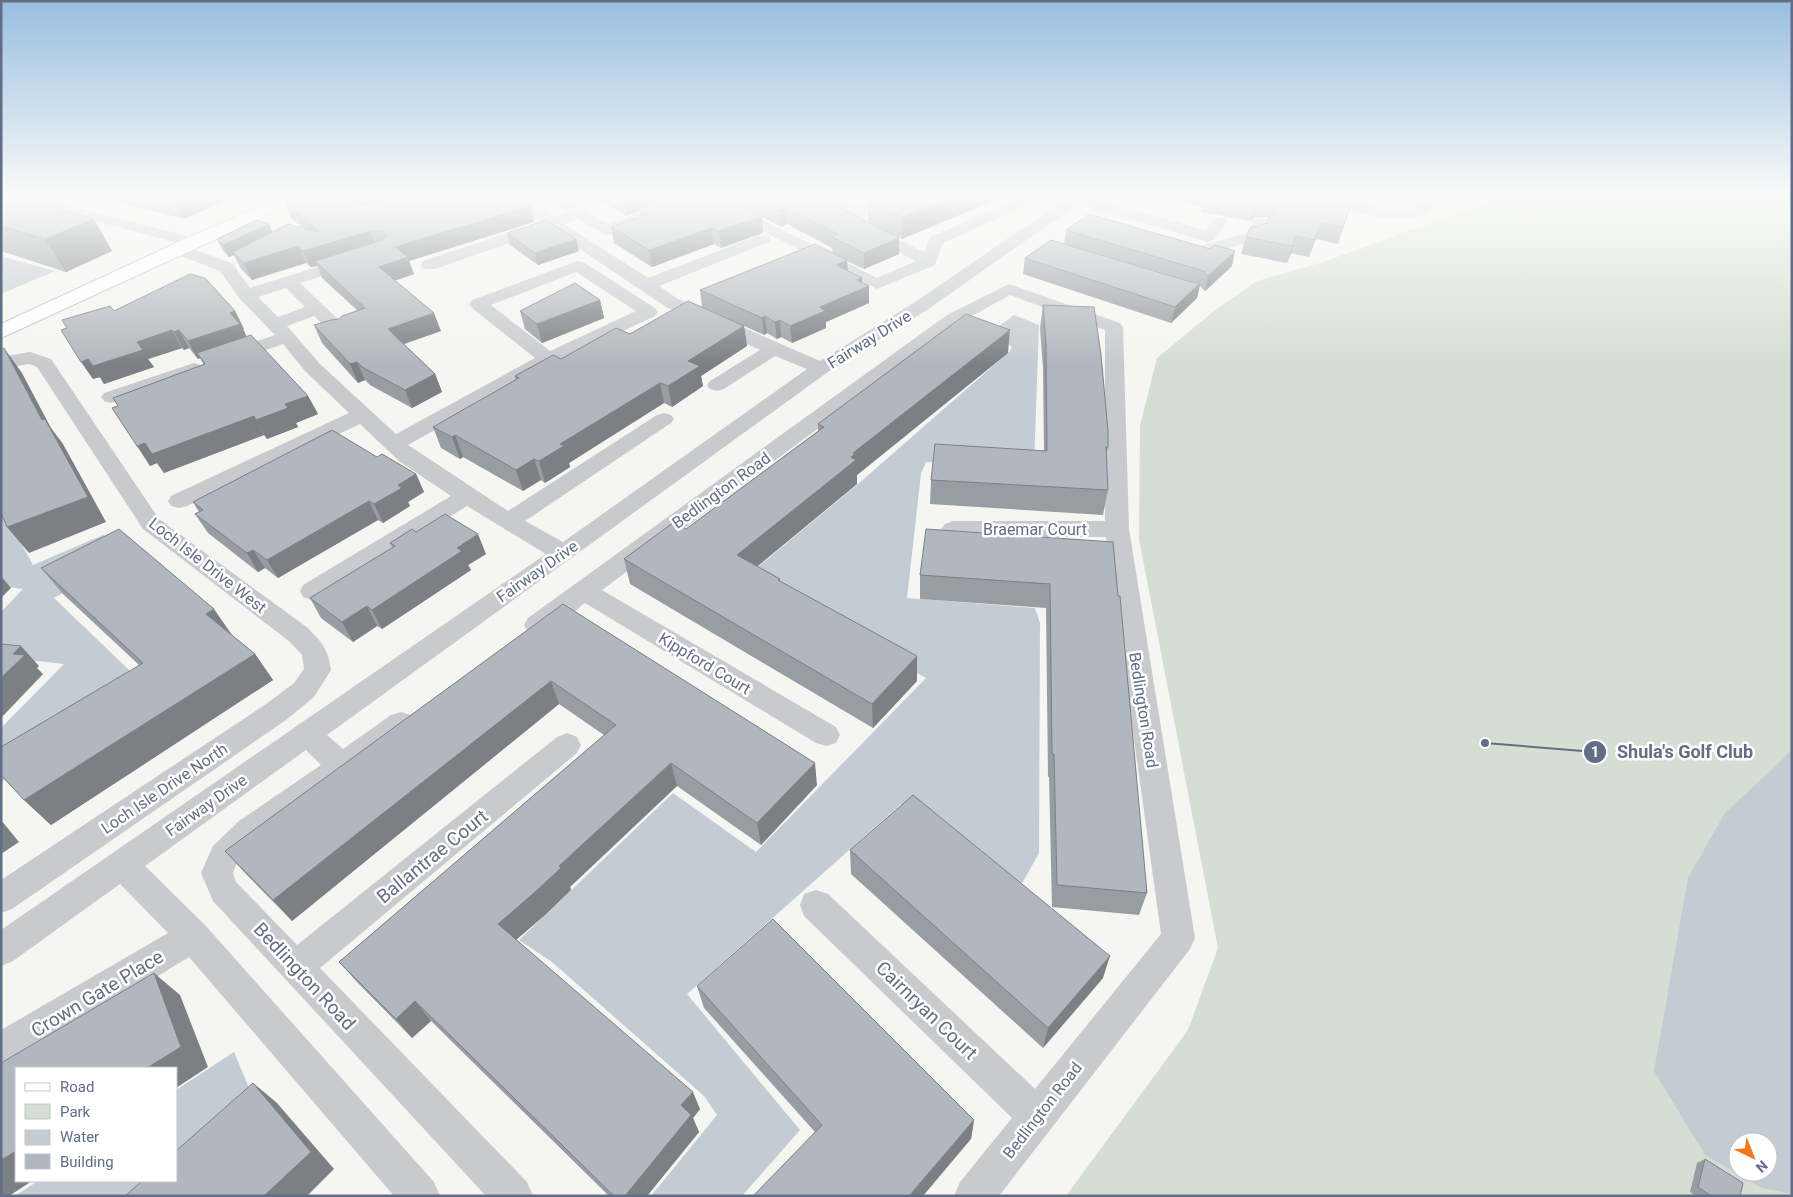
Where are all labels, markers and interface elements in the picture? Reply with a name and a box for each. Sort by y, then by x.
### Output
street label: Fairway Drive [824,306,915,373]
street label: Bedlington Road [668,448,774,532]
street label: Loch Isle Drive West [145,514,270,617]
street label: Braemar Court [983,520,1087,539]
street label: Fairway Drive [493,536,582,606]
street label: Kippford Court [655,628,754,698]
street label: Bedlington Road [1125,651,1162,769]
callout: Shula's Golf Club [1582,735,1763,768]
street label: Loch Isle Drive North [98,739,231,838]
text: Shula's Golf Club [1617,741,1753,762]
text: 1 [1591,743,1599,761]
street label: Fairway Drive [162,770,251,840]
street label: Ballantrae Court [372,805,493,908]
street label: Bedlington Road [249,918,360,1035]
street label: Crown Gate Place [27,945,168,1042]
street label: Cairnryan Court [871,956,982,1064]
street label: Bedlington Road [999,1058,1086,1162]
legend [15,1067,178,1182]
text: Road [60,1078,94,1096]
text: Park [60,1103,91,1121]
text: Water [60,1128,99,1146]
north arrow [1728,1132,1778,1182]
text: Building [60,1153,114,1171]
text: N [1753,1157,1771,1176]

